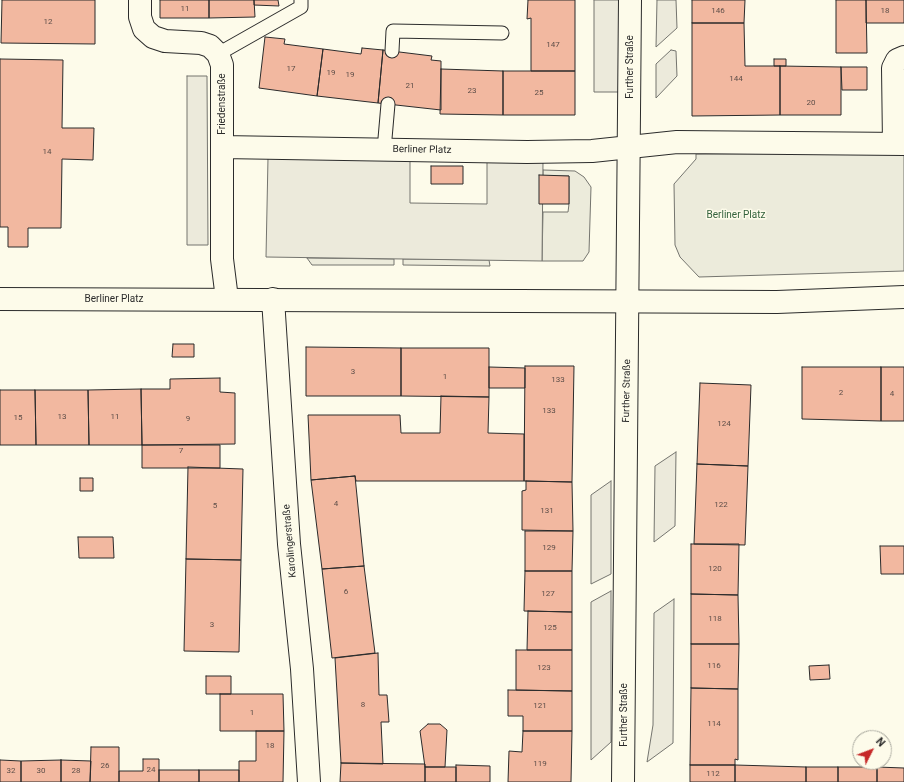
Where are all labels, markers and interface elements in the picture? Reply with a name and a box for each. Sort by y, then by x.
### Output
house number: 11 [181,4,189,14]
house number: 146 [711,6,725,16]
house number: 18 [881,6,889,16]
house number: 12 [44,17,52,27]
street label: Further Straße [624,35,636,99]
house number: 147 [546,40,560,50]
house number: 17 [287,64,295,74]
house number: 19 [327,68,335,78]
house number: 19 [346,70,354,80]
street label: Friedenstraße [216,73,228,135]
house number: 144 [729,74,743,84]
house number: 21 [406,81,414,91]
house number: 23 [468,86,476,96]
house number: 25 [535,88,543,98]
house number: 20 [807,98,815,108]
street label: Berliner Platz [392,143,452,157]
house number: 14 [43,147,51,157]
park label: Berliner Platz [707,209,765,221]
street label: Berliner Platz [85,293,143,305]
street label: Further Straße [620,359,634,423]
house number: 3 [351,367,355,377]
house number: 1 [443,372,447,382]
house number: 133 [551,375,565,385]
house number: 2 [839,388,843,398]
house number: 4 [890,389,894,399]
house number: 133 [542,406,556,416]
house number: 13 [58,412,66,422]
house number: 11 [111,412,119,422]
house number: 15 [14,413,22,423]
house number: 9 [186,414,190,424]
house number: 124 [717,419,731,429]
house number: 7 [179,446,183,456]
house number: 4 [334,499,338,509]
house number: 122 [714,500,728,510]
house number: 5 [213,501,217,511]
street label: Karolingerstraße [281,504,299,578]
house number: 131 [540,506,554,516]
house number: 129 [542,543,556,553]
house number: 120 [708,564,722,574]
house number: 6 [344,587,348,597]
house number: 127 [541,589,555,599]
house number: 118 [708,614,722,624]
house number: 3 [210,620,214,630]
house number: 125 [543,623,557,633]
house number: 116 [707,661,721,671]
house number: 123 [537,663,551,673]
street label: Further Straße [618,683,630,747]
house number: 8 [361,700,365,710]
house number: 121 [533,701,547,711]
house number: 1 [250,708,254,718]
house number: 114 [707,719,721,729]
north arrow [852,730,892,770]
text: N [873,735,888,750]
house number: 18 [266,741,274,751]
house number: 119 [533,759,547,769]
house number: 26 [101,761,109,771]
house number: 24 [147,765,155,775]
house number: 32 [7,766,15,776]
house number: 30 [37,766,45,776]
house number: 28 [72,766,80,776]
house number: 112 [706,769,720,779]

